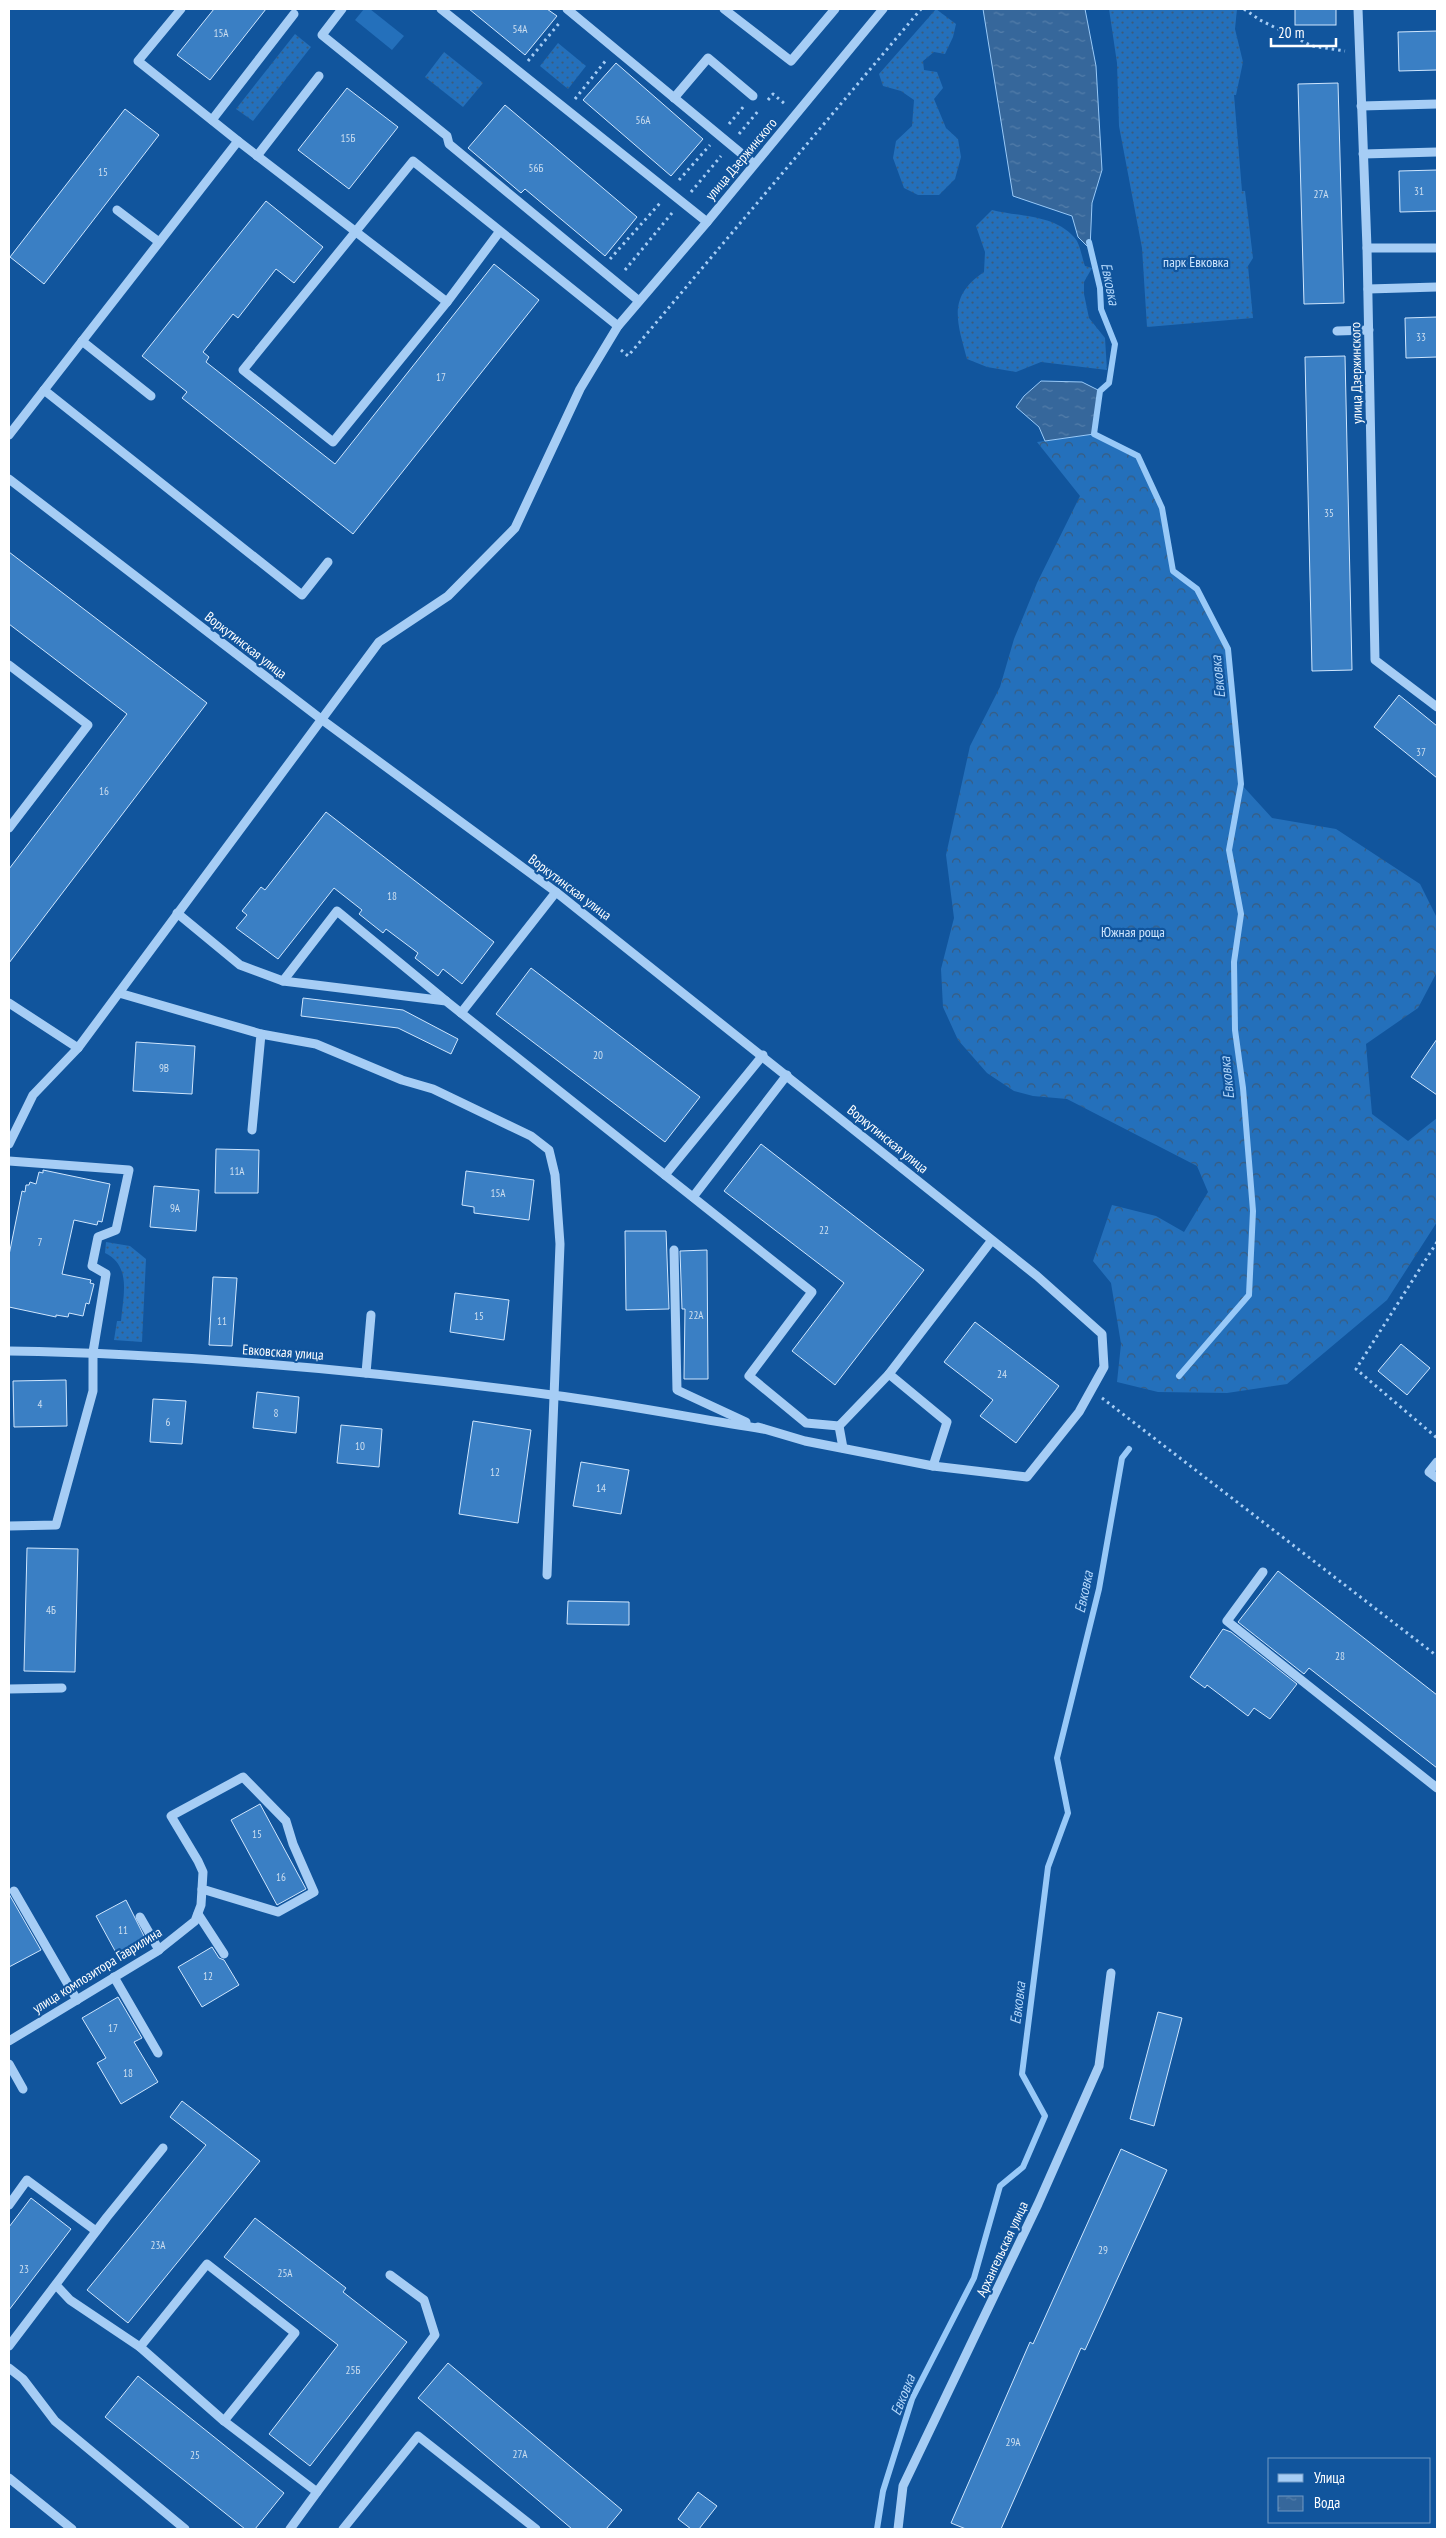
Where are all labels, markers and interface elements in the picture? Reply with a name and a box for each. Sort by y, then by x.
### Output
scale bar [1271,15,1336,47]
house number: 54А [512,22,528,36]
text: 20 m [1278,23,1304,42]
house number: 15А [213,26,229,40]
house number: 56А [635,113,651,127]
street label: улица Дзержинского [701,114,781,204]
house number: 15Б [341,131,356,145]
house number: 56Б [529,161,544,175]
house number: 15 [98,165,108,179]
house number: 31 [1414,184,1424,198]
house number: 27А [1313,187,1329,201]
park label: парк Евковка [1163,253,1229,271]
water label: Евковка [1097,261,1124,308]
street label: улица Дзержинского [1346,322,1366,424]
house number: 33 [1416,330,1426,344]
house number: 17 [436,370,446,384]
house number: 35 [1324,506,1334,520]
street label: Воркутинская улица [201,607,291,683]
water label: Евковка [1206,654,1229,699]
house number: 37 [1416,745,1426,759]
house number: 16 [99,784,109,798]
street label: Воркутинская улица [525,850,615,924]
house number: 18 [387,889,397,903]
park label: Южная роща [1101,923,1165,941]
house number: 20 [593,1048,603,1062]
water label: Евковка [1215,1055,1238,1100]
house number: 9В [159,1061,169,1075]
street label: Воркутинская улица [844,1101,932,1177]
house number: 11А [229,1164,245,1178]
house number: 15А [490,1186,506,1200]
house number: 9А [170,1201,181,1215]
house number: 22 [819,1223,829,1237]
house number: 7 [38,1235,43,1249]
house number: 22А [688,1308,704,1322]
house number: 15 [474,1309,484,1323]
house number: 11 [217,1314,227,1328]
street label: Евковская улица [242,1340,324,1364]
house number: 24 [997,1367,1007,1381]
house number: 4 [38,1397,43,1411]
house number: 8 [274,1406,279,1420]
house number: 6 [166,1415,171,1429]
house number: 10 [355,1439,365,1453]
house number: 12 [490,1465,500,1479]
house number: 14 [596,1481,606,1495]
water label: Евковка [1070,1568,1097,1615]
house number: 4Б [46,1603,56,1617]
house number: 28 [1335,1649,1345,1663]
house number: 15 [252,1827,262,1841]
house number: 16 [276,1870,286,1884]
street label: улица композитора Гаврилина [29,1923,165,2017]
house number: 11 [118,1923,128,1937]
house number: 12 [203,1969,213,1983]
water label: Евковка [1005,1980,1030,2025]
house number: 17 [108,2021,118,2035]
house number: 18 [123,2066,133,2080]
street label: Архангельская улица [972,2198,1032,2300]
house number: 23А [150,2238,166,2252]
house number: 29 [1098,2243,1108,2257]
house number: 23 [19,2262,29,2276]
house number: 25А [277,2266,293,2280]
house number: 25Б [346,2363,361,2377]
water label: Евковка [886,2371,920,2418]
house number: 29А [1005,2435,1021,2449]
house number: 27А [512,2447,528,2461]
house number: 25 [190,2448,200,2462]
legend [1268,2458,1431,2523]
text: Улица [1314,2468,1345,2487]
text: Вода [1314,2493,1340,2512]

